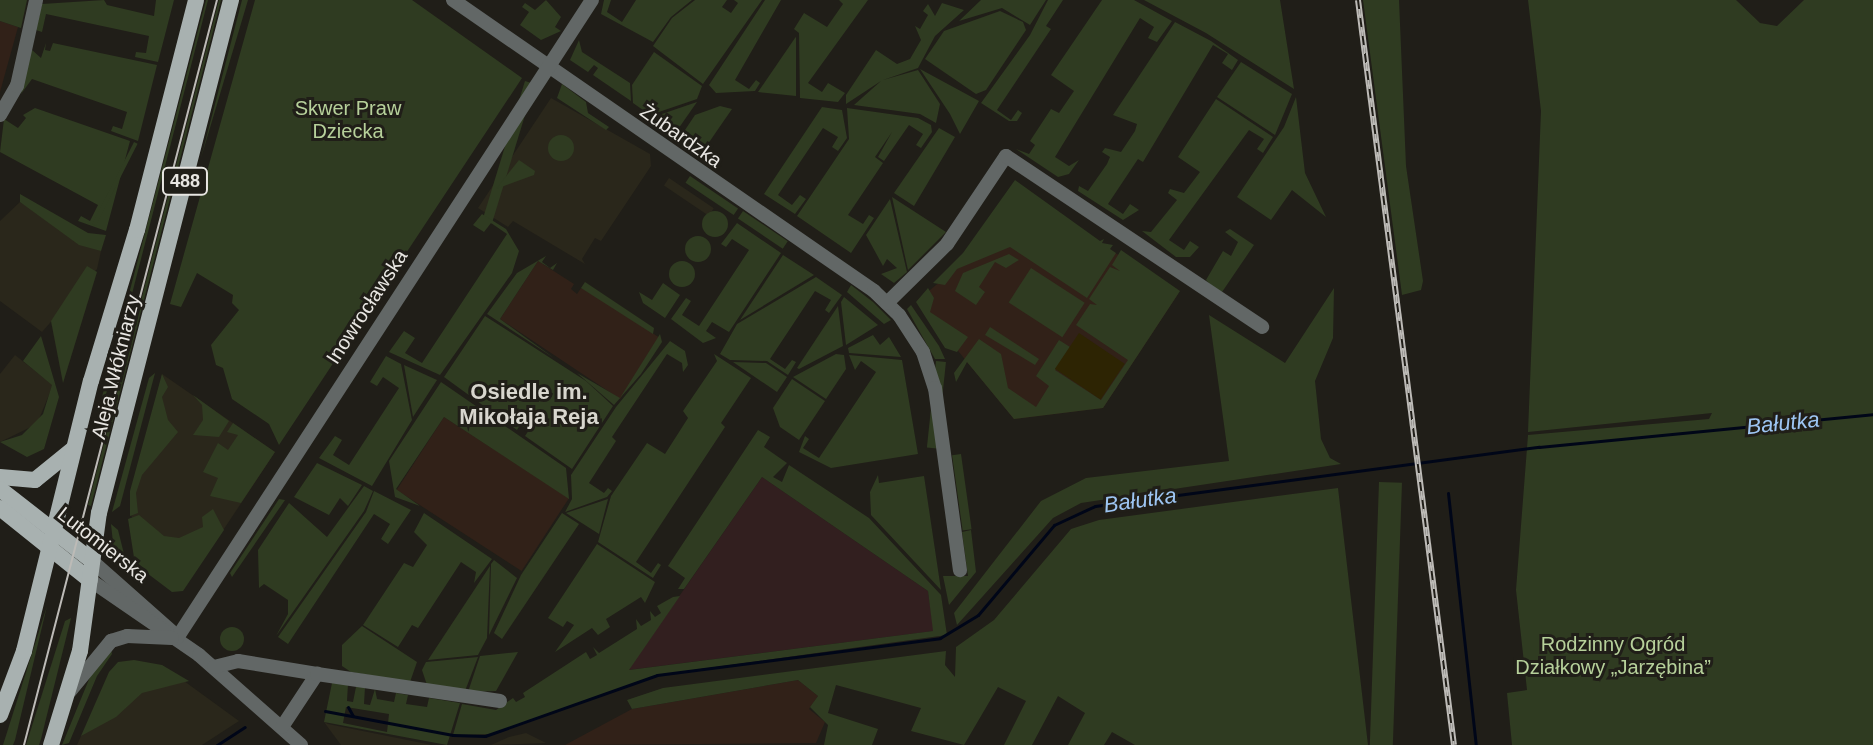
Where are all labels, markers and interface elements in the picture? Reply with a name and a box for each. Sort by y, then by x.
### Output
park label: Skwer Praw Dziecka [295,97,401,144]
street label: Żubardzka [635,99,727,173]
road number: 488 [161,167,209,195]
street label: Inowrocławska [321,245,413,369]
street label: Aleja Włókniarzy [86,292,146,442]
district label: Osiedle im. Mikołaja Reja [459,378,599,430]
water label: Bałutka [1745,406,1821,440]
water label: Bałutka [1102,482,1178,518]
street label: Lutomierska [53,502,153,588]
park label: Rodzinny Ogród Działkowy „Jarzębina” [1515,632,1711,679]

